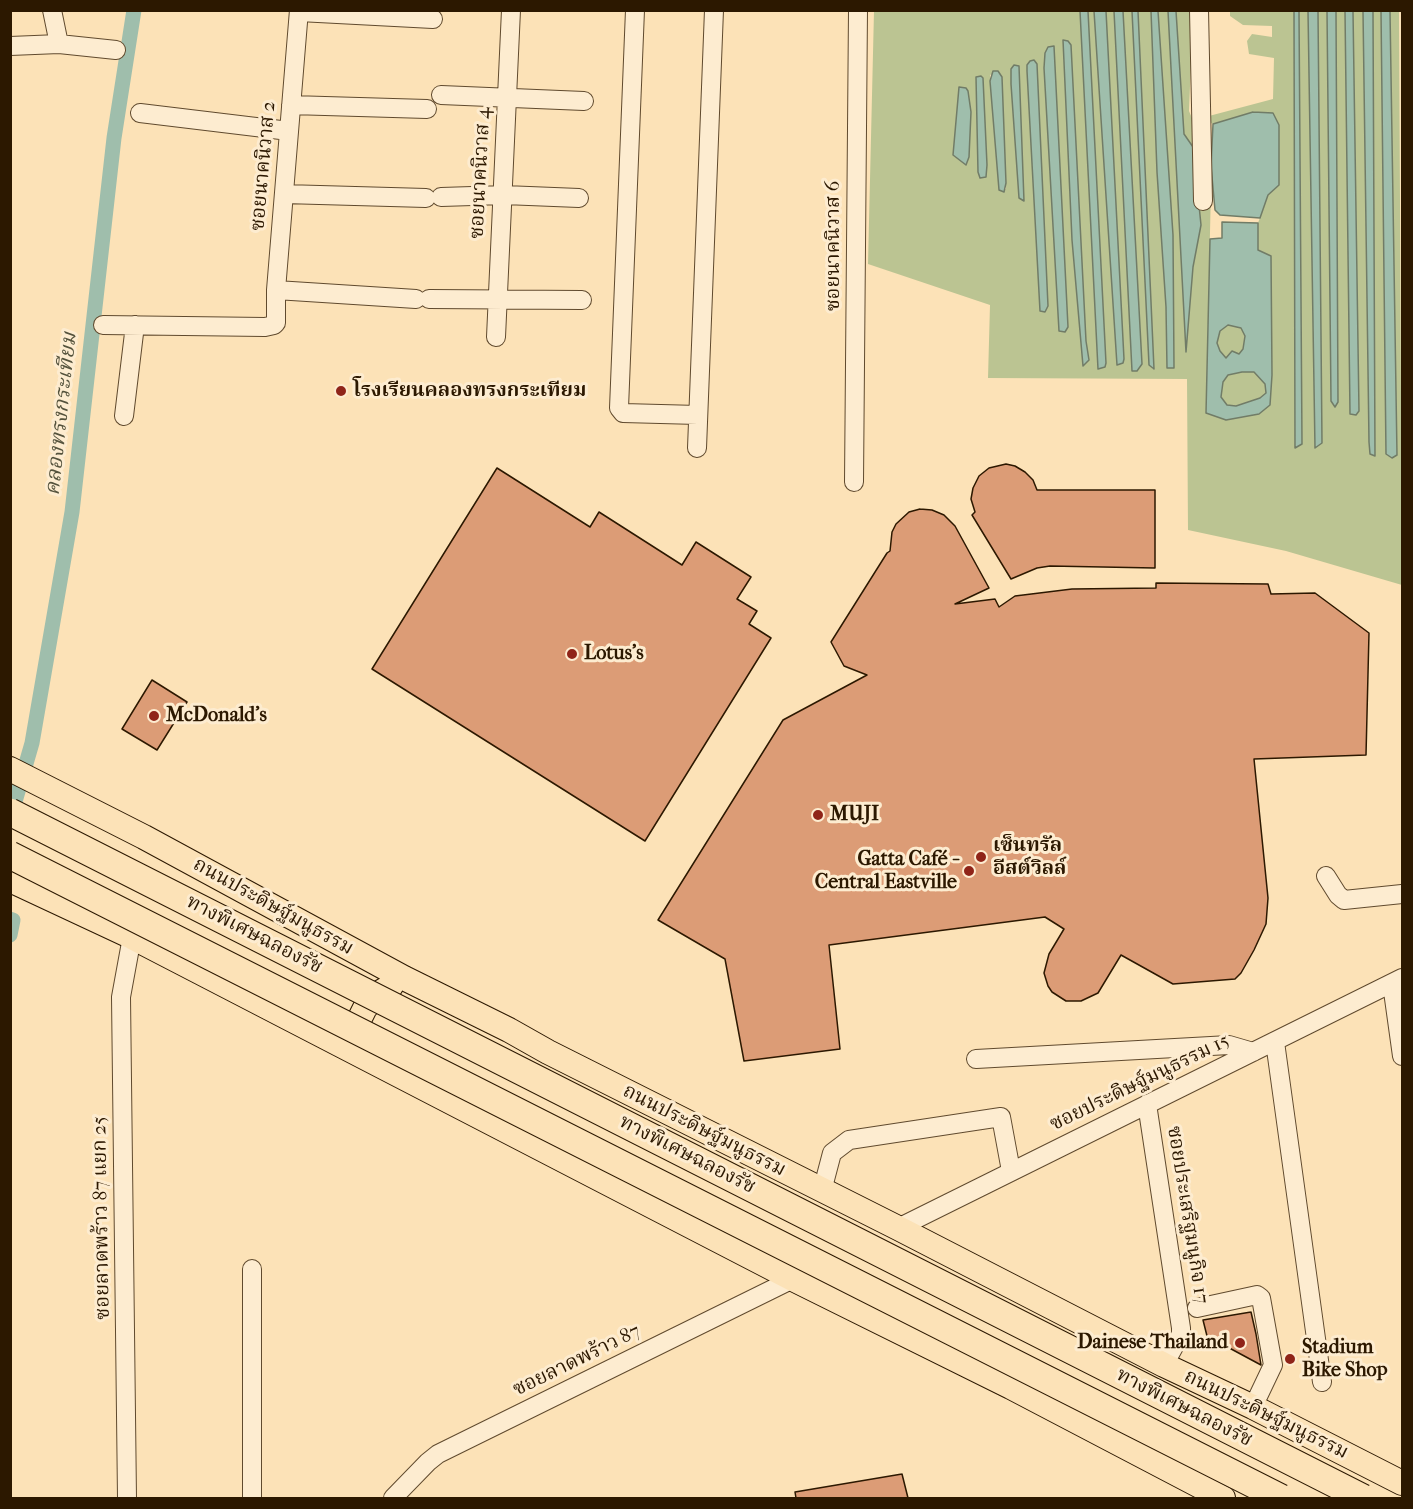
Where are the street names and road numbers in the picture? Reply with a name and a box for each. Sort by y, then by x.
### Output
street label: ซอยนาคนิวาส 2 [246,100,282,232]
street label: ซอยนาคนิวาส 4 [466,107,496,239]
street label: ซอยนาคนิวาส 6 [822,181,846,311]
street label: ถนนประดิษฐ์มนูธรรม [189,853,357,961]
street label: ทางพิเศษฉลองรัช [182,890,326,980]
street label: ซอยประดิษฐ์มนูธรรม 15 [1046,1029,1234,1137]
street label: ถนนประดิษฐ์มนูธรรม [619,1080,789,1182]
street label: ทางพิเศษฉลองรัช [615,1110,759,1200]
street label: ซอยลาดพร้าว 87 แยก 25 [88,1116,116,1320]
street label: ซอยประเสริฐมนูกิจ 17 [1161,1124,1213,1306]
street label: ซอยลาดพร้าว 87 [509,1320,645,1402]
street label: ทางพิเศษฉลองรัช [1112,1363,1256,1453]
street label: ถนนประดิษฐ์มนูธรรม [1180,1365,1352,1465]

